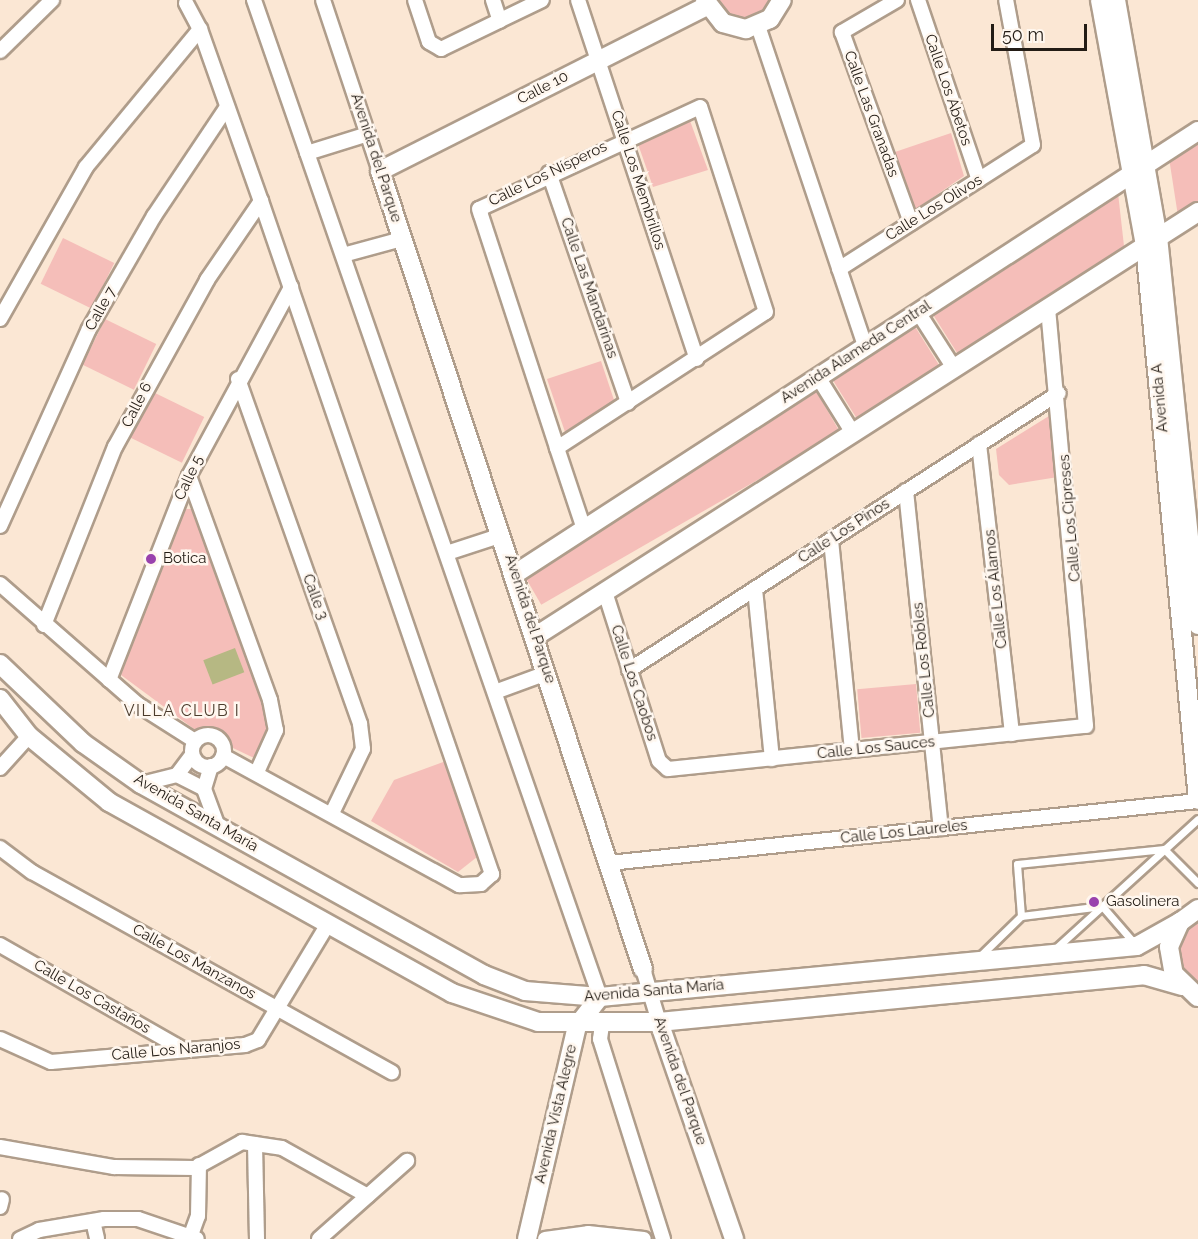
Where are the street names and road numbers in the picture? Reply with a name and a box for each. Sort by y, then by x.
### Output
street label: Calle Los Abetos [920,32,976,148]
street label: Calle Las Granadas [840,48,902,180]
street label: Calle 10 [514,68,572,108]
street label: Avenida del Parque [347,91,405,225]
street label: Calle Los Membrillos [607,108,669,252]
street label: Calle Los Nísperos [486,138,610,210]
street label: Calle Los Olivos [882,171,986,245]
street label: Calle Las Mandarinas [556,215,622,361]
street label: Calle 7 [82,284,120,334]
street label: Avenida Alameda Central [777,296,935,408]
street label: Avenida A [1148,363,1172,433]
street label: Calle 6 [118,379,156,431]
street label: Calle 5 [171,453,207,503]
street label: Calle Los Cipreses [1055,454,1085,582]
street label: Calle Los Pinos [795,495,893,567]
street label: Calle Los Álamos [981,528,1011,650]
street label: Avenida del Parque [501,552,559,686]
street label: Calle 3 [298,572,332,622]
street label: Calle Los Robles [909,602,939,718]
street label: Calle Los Caobos [607,623,661,743]
street label: Calle Los Sauces [816,733,936,763]
street label: Avenida Santa María [131,770,261,856]
street label: Calle Los Laureles [840,816,968,848]
street label: Calle Los Manzanos [129,921,259,1003]
street label: Calle Los Castaños [30,956,154,1038]
street label: Avenida Santa María [583,976,725,1006]
street label: Avenida del Parque [650,1014,710,1148]
street label: Calle Los Naranjos [111,1035,241,1065]
street label: Avenida Vista Alegre [531,1042,581,1186]

